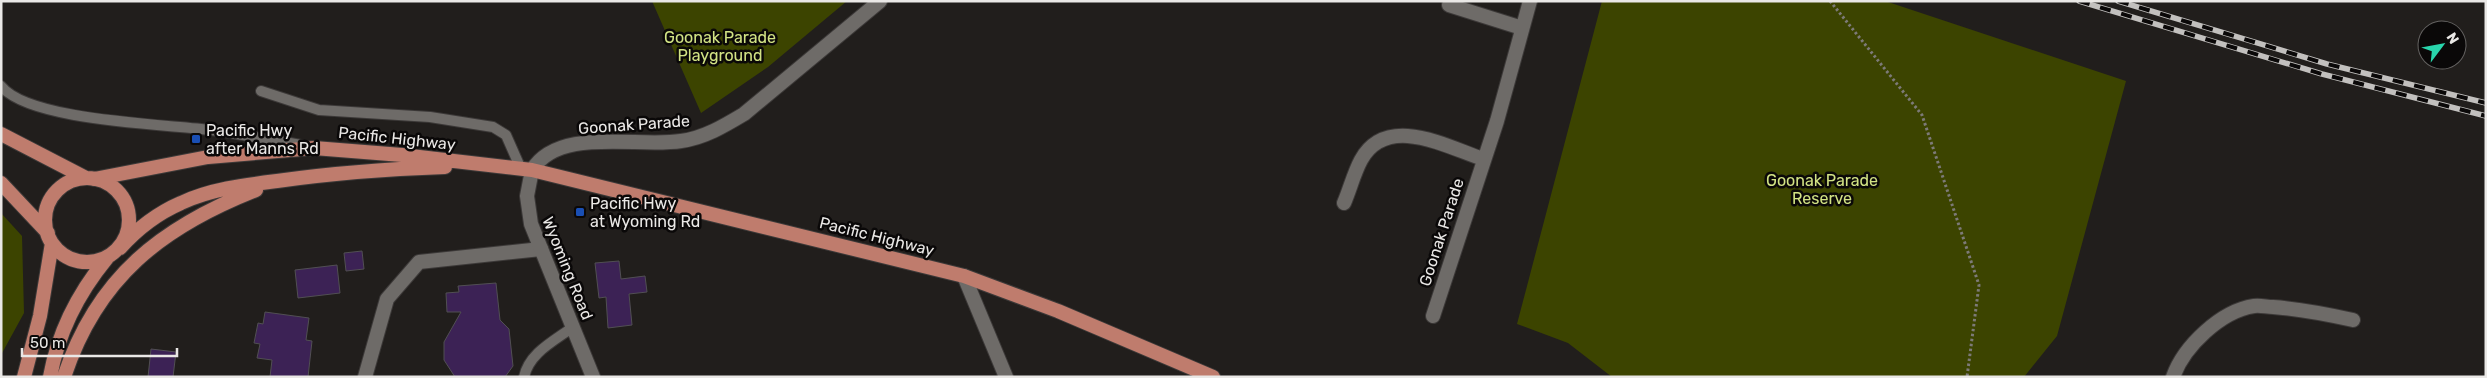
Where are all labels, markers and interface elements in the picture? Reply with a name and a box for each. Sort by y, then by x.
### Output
north arrow [2417,20,2467,70]
park label: Goonak Parade Playground [664,28,776,65]
text: N [2443,30,2462,47]
street label: Goonak Parade [577,111,691,138]
place label: Pacific Hwy after Manns Rd [206,121,319,158]
street label: Pacific Highway [337,123,457,154]
marker: Pacific Hwy after Manns Rd [190,133,202,145]
park label: Goonak Parade Reserve [1766,171,1878,208]
street label: Goonak Parade [1415,176,1468,288]
place label: Pacific Hwy at Wyoming Rd [590,194,700,231]
marker: Pacific Hwy at Wyoming Rd [574,206,586,218]
street label: Pacific Highway [817,213,936,260]
street label: Wyoming Road [538,214,597,323]
scale bar [22,326,178,358]
text: 50 m [30,334,65,352]

